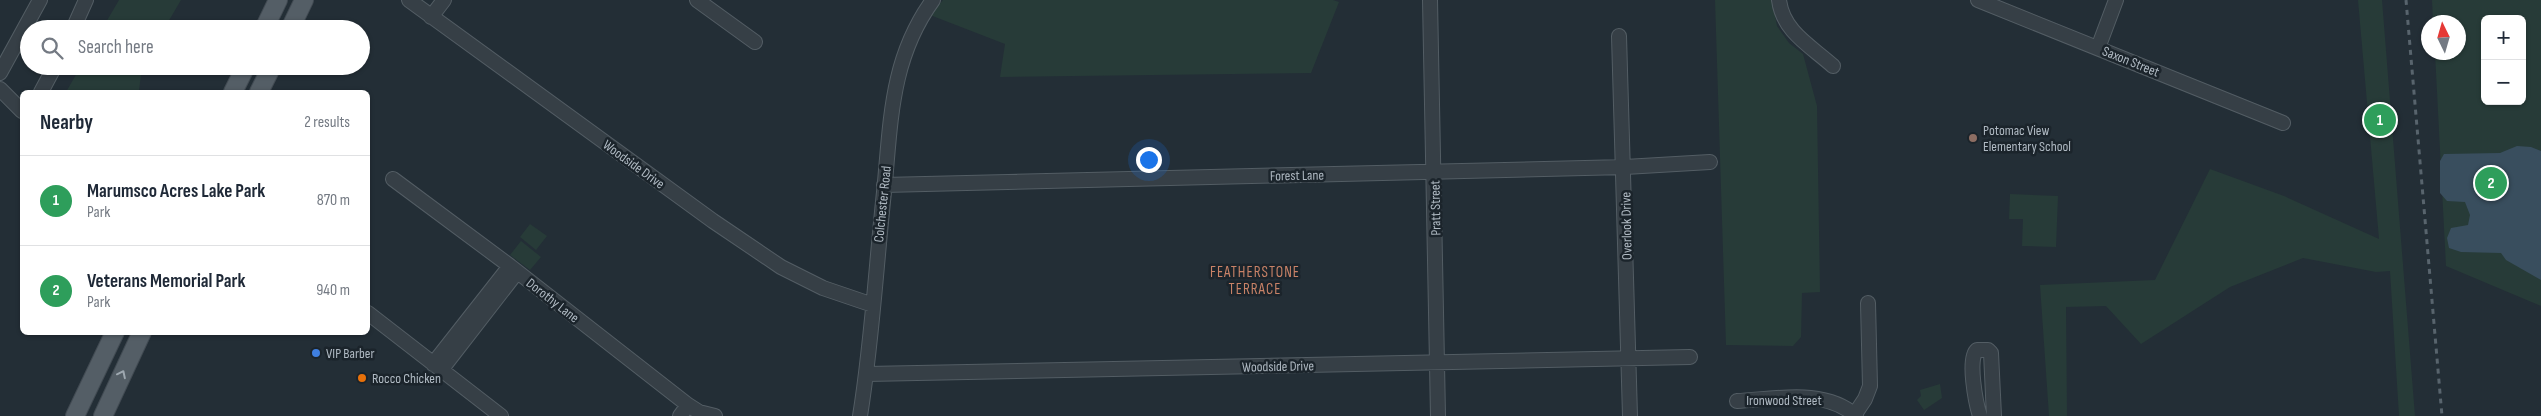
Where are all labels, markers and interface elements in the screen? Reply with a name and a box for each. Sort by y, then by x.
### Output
north arrow [2421,15,2466,60]
map controls [2481,15,2526,105]
button: + [2481,15,2526,60]
search box [20,20,370,75]
icon: search [38,34,66,62]
text: Search here [78,36,154,59]
street label: Saxon Street [2100,42,2162,81]
button: − [2481,60,2526,105]
pin: 1 [2364,101,2396,139]
text: Nearby [40,110,93,135]
text: 2 results [304,113,350,132]
place label: Potomac View Elementary School [1983,122,2071,155]
marker: Potomac View Elementary School [1967,132,1979,144]
street label: Woodside Drive [600,136,668,192]
your location [1136,147,1162,173]
pin: 2 [2475,164,2507,202]
street label: Colchester Road [870,165,895,243]
street label: Forest Lane [1270,167,1324,184]
text: Marumsco Acres Lake Park [87,180,265,203]
street label: Pratt Street [1427,180,1444,236]
text: 1 [53,191,59,210]
text: 870 m [317,191,350,210]
street label: Overlook Drive [1617,192,1636,260]
text: Park [87,203,110,222]
district label: FEATHERSTONE TERRACE [1210,263,1300,299]
text: Veterans Memorial Park [87,270,245,293]
street label: Dorothy Lane [523,275,582,326]
text: 2 [52,281,60,300]
text: 940 m [316,281,350,300]
text: Park [87,293,110,312]
place label: VIP Barber [326,345,374,362]
marker: VIP Barber [310,347,322,359]
street label: Woodside Drive [1242,357,1314,376]
one-way arrow [116,370,127,379]
place label: Rocco Chicken [372,370,441,387]
marker: Rocco Chicken [356,372,368,384]
street label: Ironwood Street [1746,392,1822,409]

